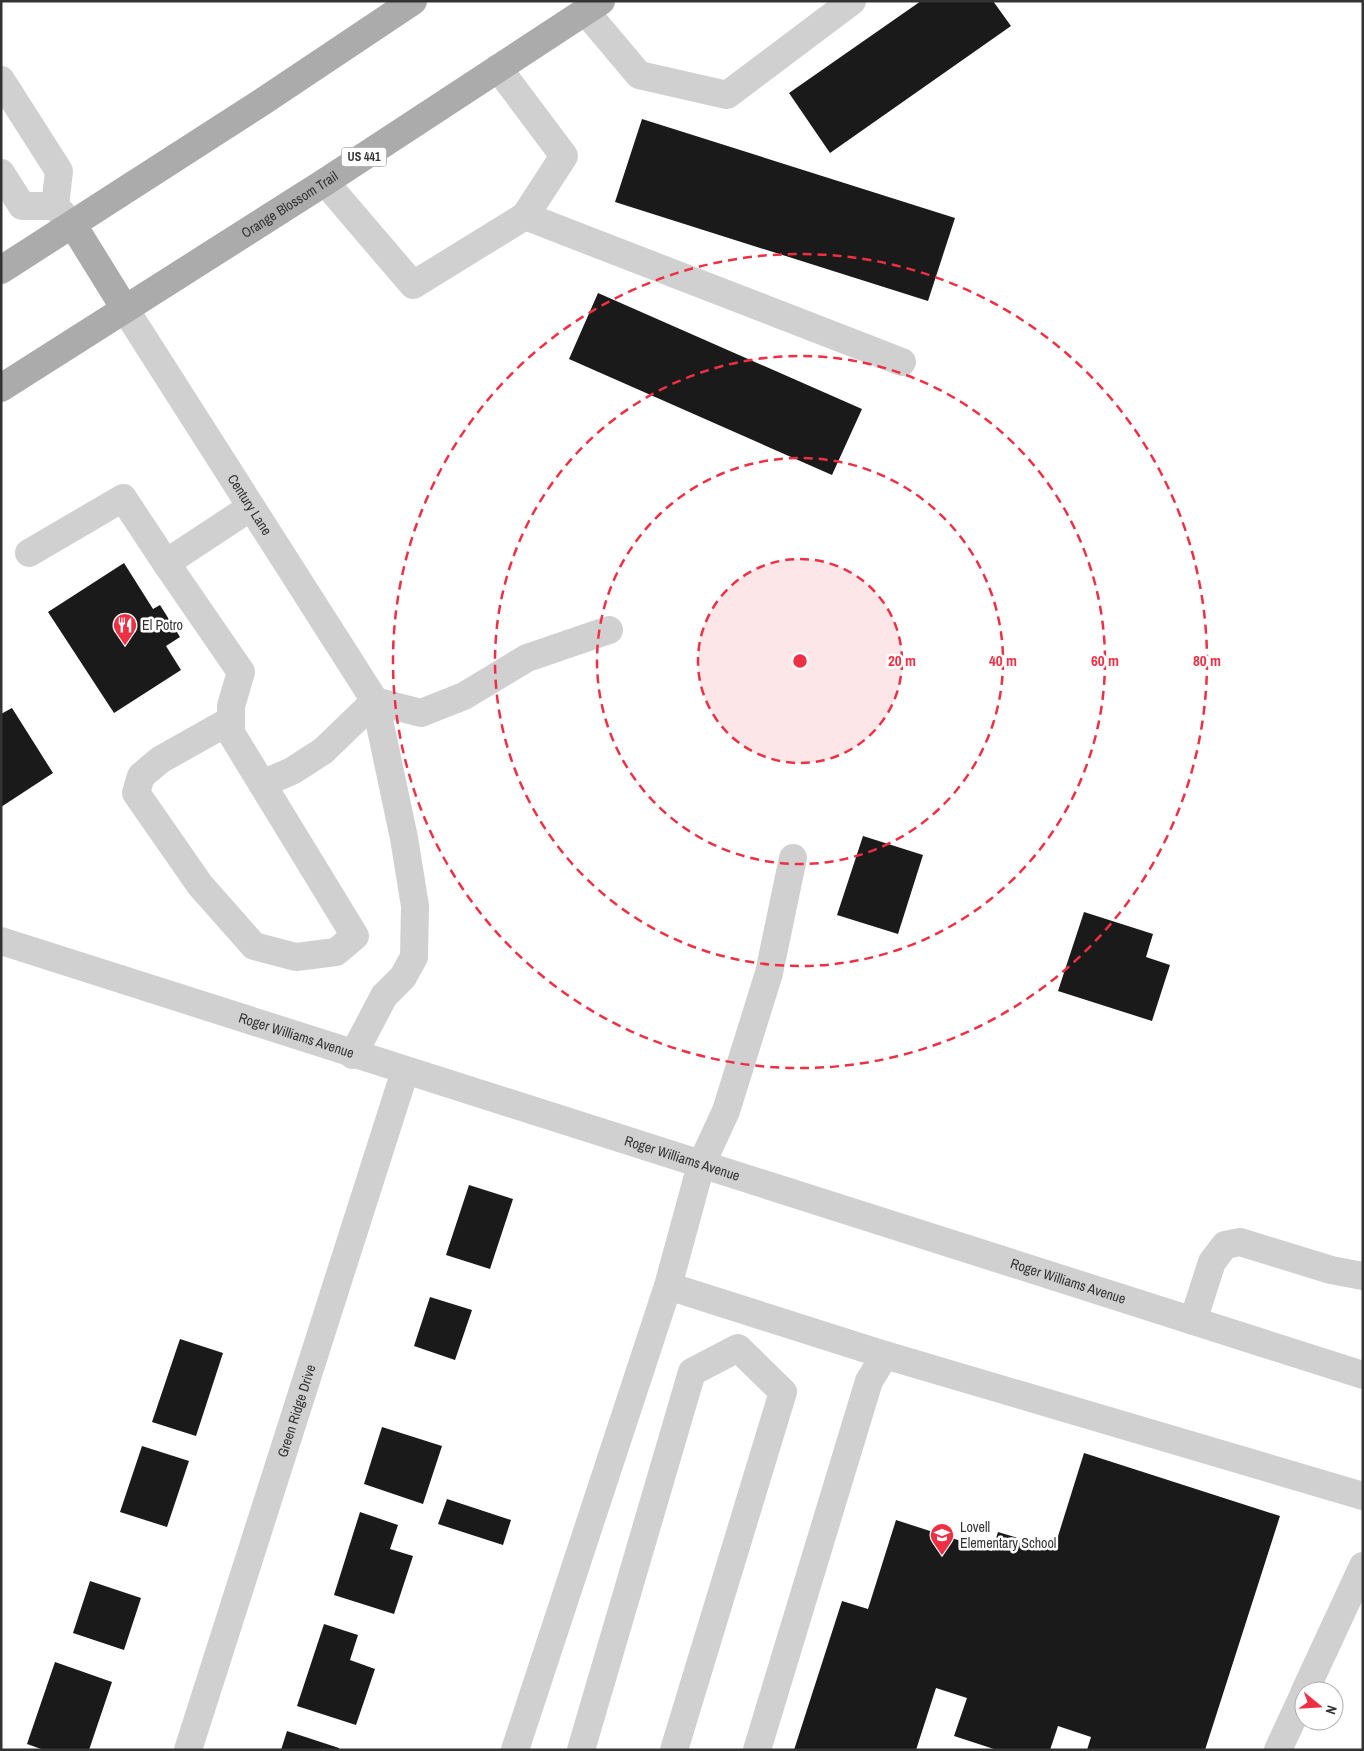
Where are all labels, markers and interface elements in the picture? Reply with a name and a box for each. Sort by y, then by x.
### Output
road number: US 441 [342,148,386,166]
street label: Orange Blossom Trail [238,167,341,242]
street label: Century Lane [224,471,276,539]
restaurant icon: El Potro [112,612,138,646]
place label: El Potro [142,616,183,634]
text: 20 m [888,650,916,671]
text: 40 m [989,650,1017,671]
text: 60 m [1091,650,1119,671]
text: 80 m [1193,650,1221,671]
centre of rings [791,652,809,670]
street label: Roger Williams Avenue [237,1008,356,1062]
street label: Roger Williams Avenue [622,1131,742,1185]
street label: Roger Williams Avenue [1008,1254,1128,1308]
street label: Green Ridge Drive [273,1362,320,1460]
place label: Lovell Elementary School [960,1518,1056,1552]
school or university icon: Lovell Elementary School [929,1522,955,1556]
north arrow [1294,1681,1344,1731]
text: N [1322,1703,1341,1717]

